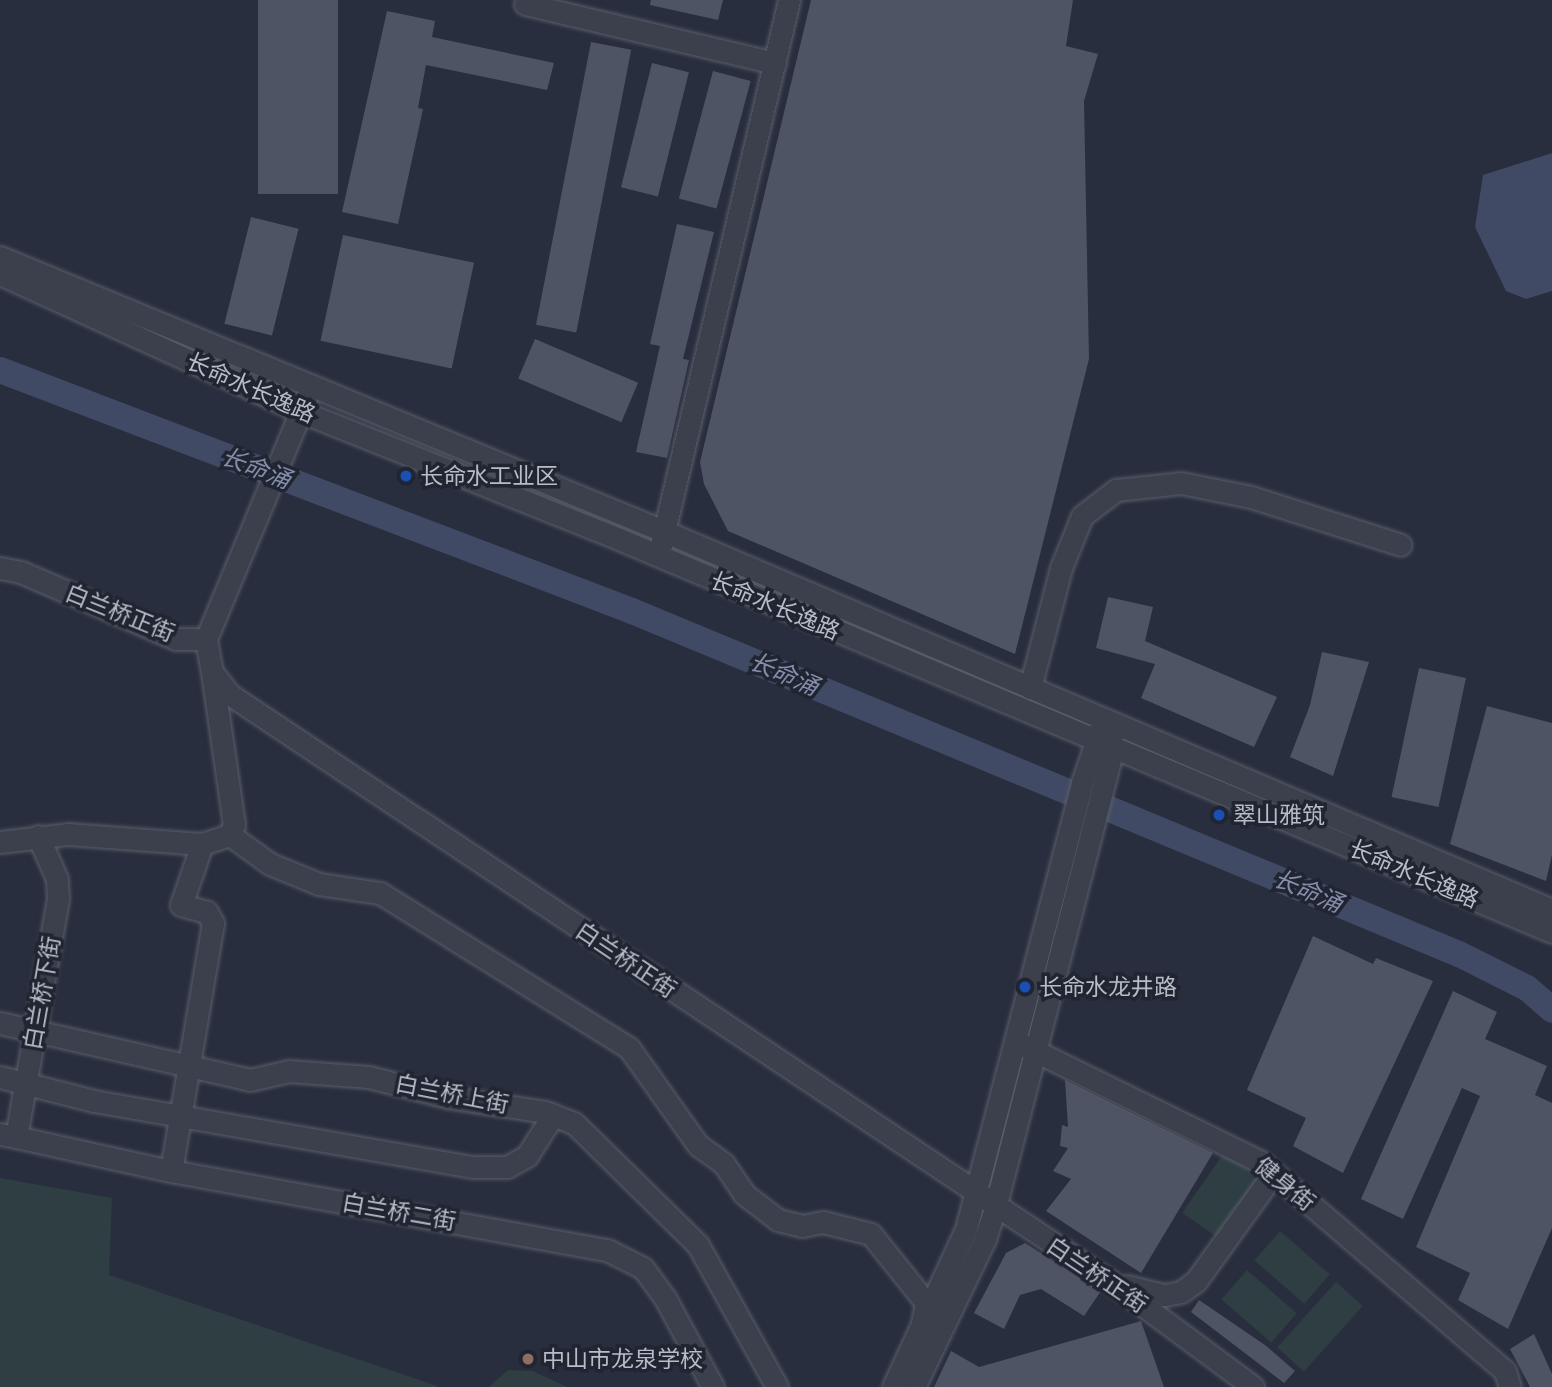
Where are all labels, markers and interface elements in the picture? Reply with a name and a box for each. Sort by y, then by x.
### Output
street label: 长命水长逸路 [182,347,320,429]
water label: 长命涌 [217,442,295,494]
place label: 长命水工业区 [420,462,558,490]
marker: 长命水工业区 [398,468,414,484]
street label: 长命水长逸路 [706,566,844,646]
street label: 白兰桥正街 [62,579,178,647]
water label: 长命涌 [745,647,823,701]
place label: 翠山雅筑 [1233,801,1325,829]
marker: 翠山雅筑 [1211,807,1227,823]
street label: 长命水长逸路 [1345,834,1483,914]
water label: 长命涌 [1269,864,1347,918]
street label: 白兰桥正街 [571,916,681,1004]
street label: 白兰桥下街 [18,934,66,1052]
place label: 长命水龙井路 [1039,973,1177,1001]
marker: 长命水龙井路 [1017,979,1033,995]
street label: 白兰桥上街 [393,1069,511,1119]
street label: 健身街 [1250,1152,1320,1216]
street label: 白兰桥二街 [340,1188,458,1236]
street label: 白兰桥正街 [1042,1231,1152,1319]
place label: 中山市龙泉学校 [542,1345,703,1373]
marker: 中山市龙泉学校 [520,1351,536,1367]

